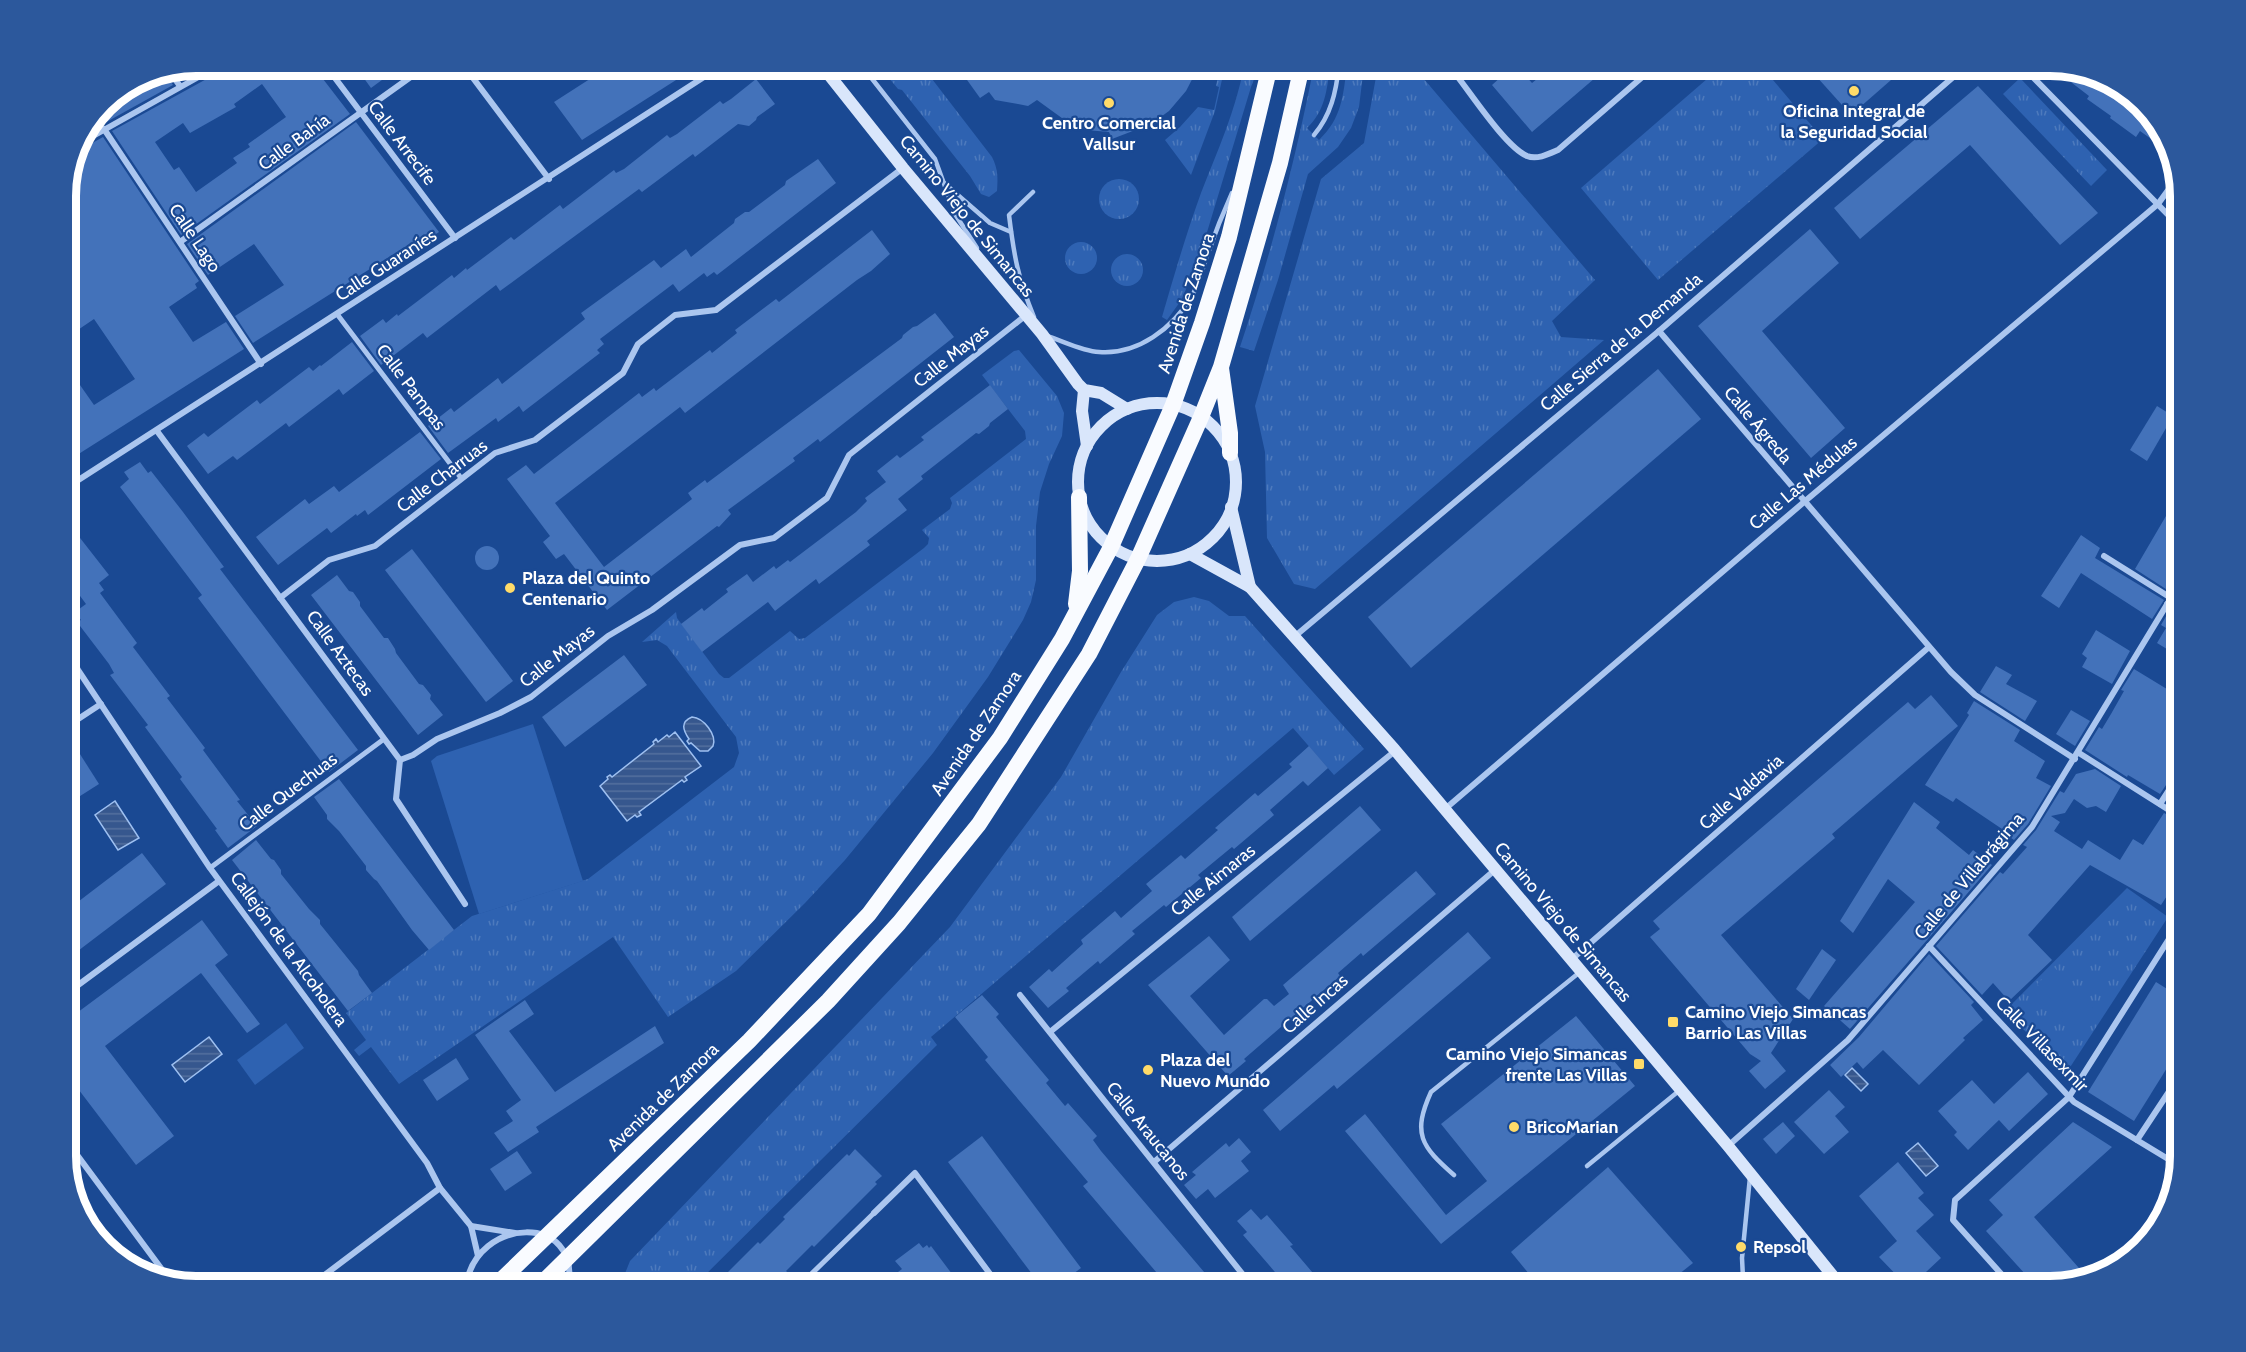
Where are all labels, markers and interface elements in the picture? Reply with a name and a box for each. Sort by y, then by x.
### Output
marker: Oficina Integral de la Seguridad Social [1847,84,1861,98]
marker: Centro Comercial Vallsur [1102,96,1116,110]
street label: Calle Arrecife [363,97,441,189]
place label: Oficina Integral de la Seguridad Social [1780,100,1928,143]
street label: Calle Bahía [254,108,334,175]
place label: Centro Comercial Vallsur [1042,112,1176,155]
street label: Camino Viejo de Simancas [895,131,1039,301]
street label: Calle Lago [164,200,226,277]
street label: Calle Guaraníes [331,224,441,306]
street label: Avenida de Zamora [1153,230,1219,376]
street label: Calle Sierra de la Demanda [1536,268,1707,416]
street label: Calle Mayas [909,320,993,392]
street label: Calle Pampas [372,340,450,434]
street label: Calle Ágreda [1719,382,1797,469]
street label: Calle Las Médulas [1745,432,1861,534]
street label: Calle Charruas [392,435,492,517]
place label: Plaza del Quinto Centenario [522,567,650,610]
marker: Plaza del Quinto Centenario [503,581,517,595]
street label: Calle Aztecas [302,606,378,700]
street label: Calle Mayas [515,620,599,692]
street label: Avenida de Zamora [926,666,1026,800]
street label: Calle Quechuas [235,748,341,836]
street label: Calle Valdavia [1695,749,1788,834]
street label: Calle de Villabrágima [1909,808,2029,944]
street label: Camino Viejo de Simancas [1490,837,1636,1007]
street label: Calle Aimaras [1166,839,1260,921]
street label: Callejón de la Alcoholera [226,867,353,1031]
street label: Calle Incas [1278,969,1352,1039]
street label: Calle Villasexmir [1991,992,2093,1097]
place label: Camino Viejo Simancas Barrio Las Villas [1685,1001,1867,1044]
marker: Camino Viejo Simancas Barrio Las Villas [1666,1015,1680,1029]
street label: Avenida de Zamora [603,1038,724,1156]
place label: Camino Viejo Simancas frente Las Villas [1446,1043,1627,1086]
place label: Plaza del Nuevo Mundo [1160,1049,1270,1092]
marker: Camino Viejo Simancas frente Las Villas [1632,1057,1646,1071]
marker: Plaza del Nuevo Mundo [1141,1063,1155,1077]
street label: Calle Araucanos [1102,1077,1194,1185]
place label: BricoMarian [1526,1116,1619,1138]
marker: BricoMarian [1507,1120,1521,1134]
place label: Repsol [1753,1236,1806,1258]
marker: Repsol [1734,1240,1748,1254]

